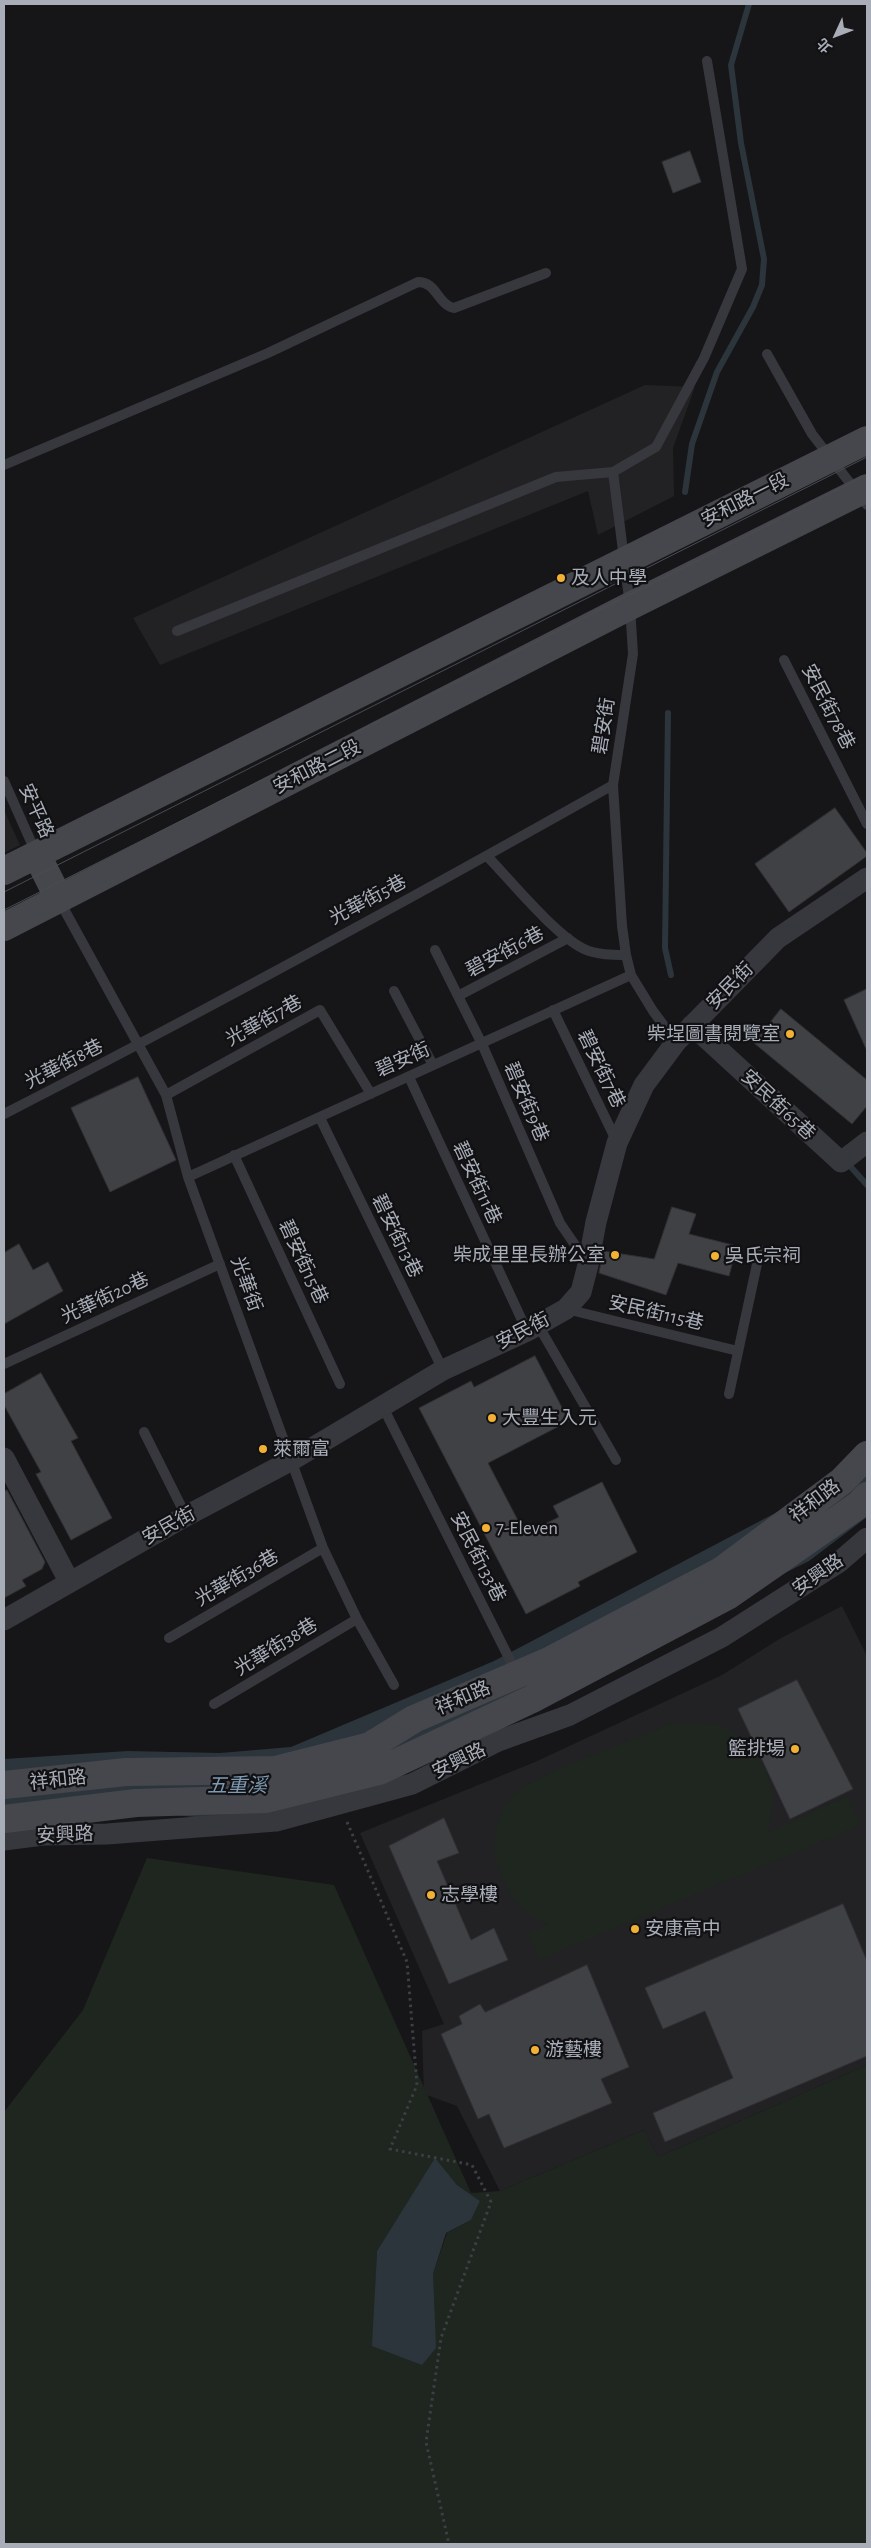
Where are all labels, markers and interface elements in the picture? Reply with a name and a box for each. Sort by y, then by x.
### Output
north arrow [811,10,861,60]
text: 北 [815,35,835,55]
street label: 安和路一段 [698,468,792,532]
place label: 及人中學 [571,567,647,589]
marker: 及人中學 [555,572,567,584]
street label: 安民街78巷 [797,660,859,754]
street label: 碧安街 [588,696,620,756]
street label: 安和路二段 [270,735,364,799]
street label: 安平路 [14,780,58,842]
street label: 光華街5巷 [326,870,410,930]
street label: 碧安街6巷 [462,922,548,982]
street label: 安民街 [702,958,758,1014]
street label: 光華街7巷 [222,991,306,1051]
place label: 柴埕圖書閱覽室 [647,1023,780,1045]
street label: 碧安街7巷 [572,1026,630,1112]
marker: 柴埕圖書閱覽室 [784,1028,796,1040]
street label: 光華街8巷 [21,1035,107,1093]
street label: 碧安街 [372,1038,434,1082]
street label: 碧安街9巷 [499,1058,553,1146]
street label: 安民街65巷 [736,1065,820,1145]
street label: 碧安街11巷 [448,1138,506,1228]
street label: 碧安街13巷 [367,1190,427,1282]
street label: 碧安街15巷 [274,1216,332,1308]
place label: 柴成里里長辦公室 [453,1244,605,1266]
place label: 吳氏宗祠 [725,1245,801,1267]
marker: 柴成里里長辦公室 [609,1249,621,1261]
marker: 吳氏宗祠 [709,1250,721,1262]
street label: 光華街 [226,1253,266,1315]
street label: 光華街20巷 [57,1268,153,1328]
street label: 安民街115巷 [606,1291,706,1335]
street label: 安民街 [492,1308,554,1354]
place label: 大豐生入元 [502,1407,597,1429]
marker: 大豐生入元 [486,1412,498,1424]
place label: 萊爾富 [273,1438,330,1460]
marker: 萊爾富 [257,1443,269,1455]
street label: 祥和路 [785,1475,845,1527]
street label: 安民街 [139,1502,199,1550]
street label: 安民街133巷 [446,1508,510,1606]
place label: 7-Eleven [496,1517,558,1539]
marker: 7-Eleven [480,1522,492,1534]
street label: 光華街36巷 [191,1545,283,1611]
street label: 安興路 [788,1549,848,1601]
street label: 光華街38巷 [230,1613,322,1681]
street label: 祥和路 [432,1676,494,1720]
street label: 安興路 [428,1738,490,1784]
place label: 籃排場 [728,1738,785,1760]
marker: 籃排場 [789,1743,801,1755]
street label: 祥和路 [28,1766,88,1794]
water label: 五重溪 [207,1774,267,1798]
street label: 安興路 [36,1823,94,1847]
place label: 志學樓 [441,1884,498,1906]
marker: 志學樓 [425,1889,437,1901]
place label: 安康高中 [645,1918,721,1940]
marker: 安康高中 [629,1923,641,1935]
place label: 游藝樓 [545,2039,602,2061]
marker: 游藝樓 [529,2044,541,2056]

